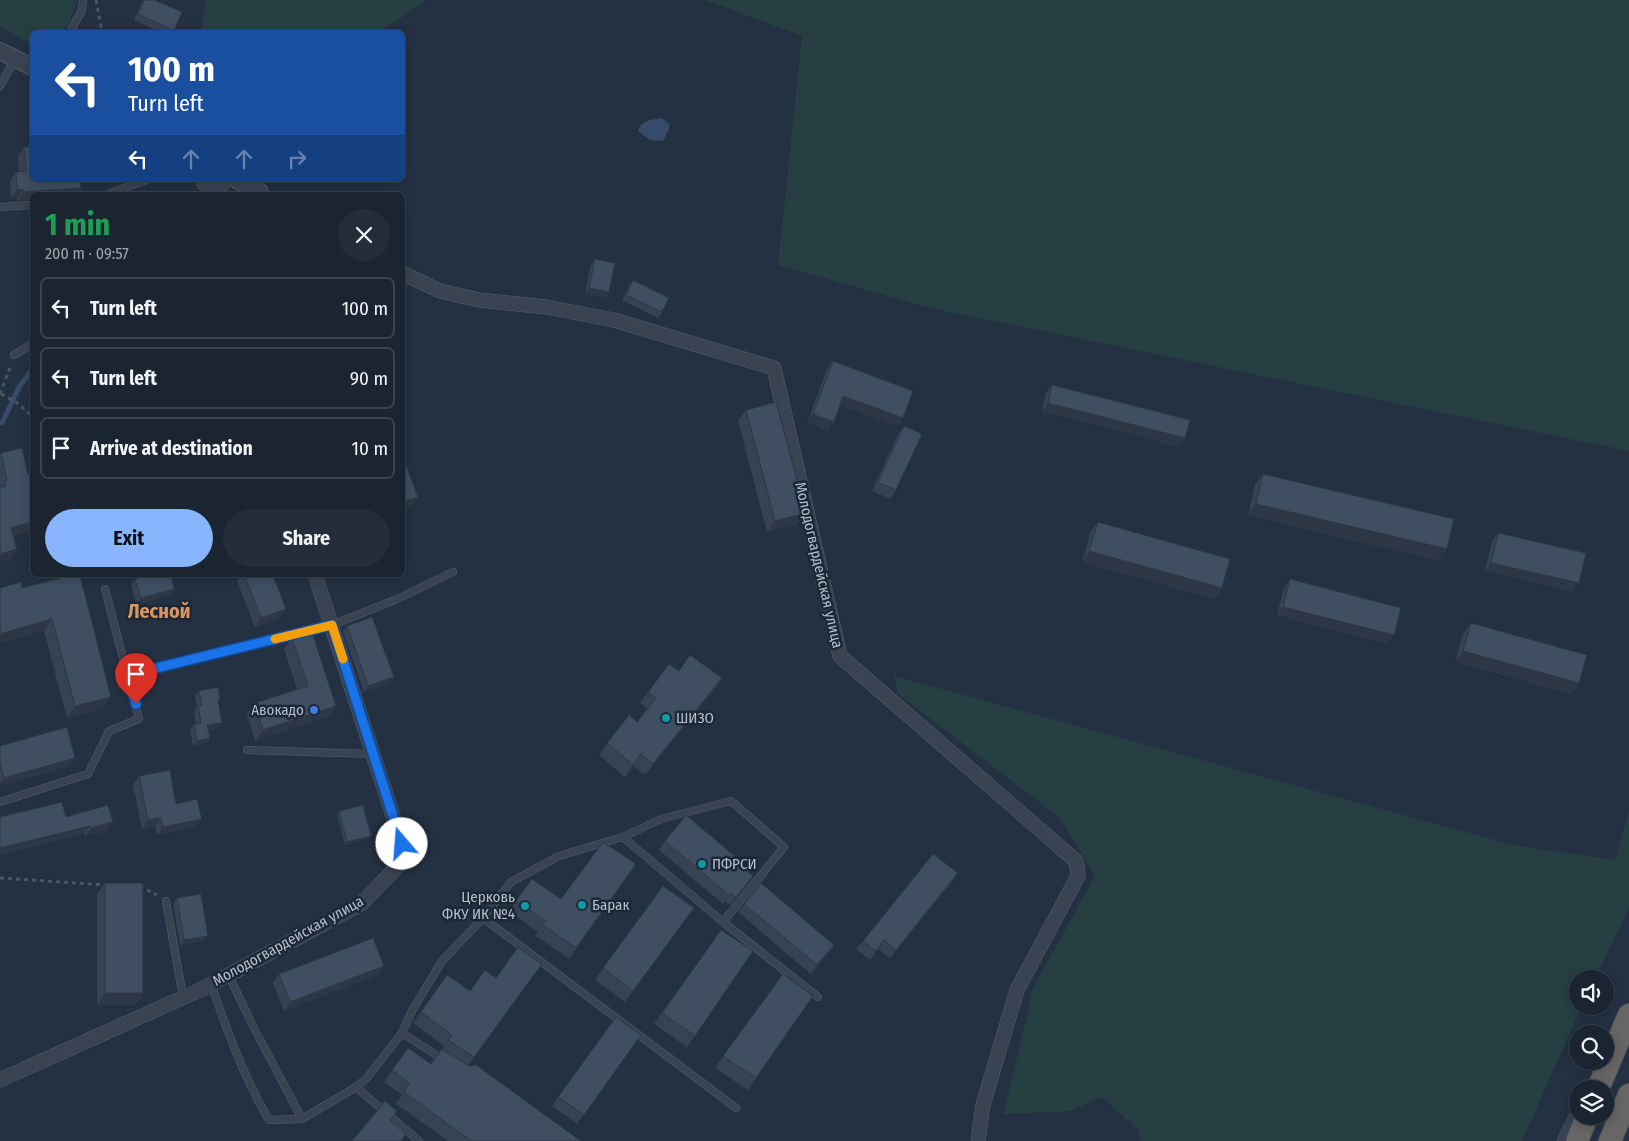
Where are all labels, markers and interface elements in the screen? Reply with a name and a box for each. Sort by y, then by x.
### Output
text: 100 m [128,48,215,90]
icon: left [45,50,110,115]
text: Turn left [128,90,204,117]
icon: left [124,145,152,173]
icon: ahead [177,145,205,173]
icon: ahead [230,145,258,173]
icon: right [283,145,311,173]
text: 1 min [45,207,110,243]
button: close [338,209,390,261]
text: 200 m · 09:57 [45,244,129,263]
icon: left [47,294,75,322]
text: Turn left [90,297,157,320]
text: 100 m [342,297,388,320]
icon: left [47,364,75,392]
text: Turn left [90,367,157,390]
text: 90 m [350,367,388,390]
icon: arrive [47,434,75,462]
text: Arrive at destination [90,437,253,460]
text: 10 m [352,437,388,460]
street label: Молодогвардейская улица [791,480,847,650]
button: Exit [45,509,213,567]
button: Share [223,509,390,567]
district label: Лесной [128,599,190,623]
pin [115,653,157,704]
icon: arrive [122,660,150,688]
place label: Авокадо [251,701,304,719]
marker: Авокадо [308,704,320,716]
place label: ШИЗО [676,709,714,727]
marker: ШИЗО [660,712,672,724]
position arrow [375,817,427,869]
place label: ПФРСИ [712,855,757,873]
marker: ПФРСИ [696,858,708,870]
place label: Церковь ФКУ ИК №4 [442,888,515,923]
street label: Молодогвардейская улица [209,892,367,990]
place label: Барак [592,896,629,914]
marker: Барак [576,899,588,911]
marker: Церковь ФКУ ИК №4 [519,900,531,912]
map controls [1569,970,1614,1125]
button: sound [1569,970,1614,1015]
button: search [1569,1025,1614,1070]
button: layers [1569,1080,1614,1125]

